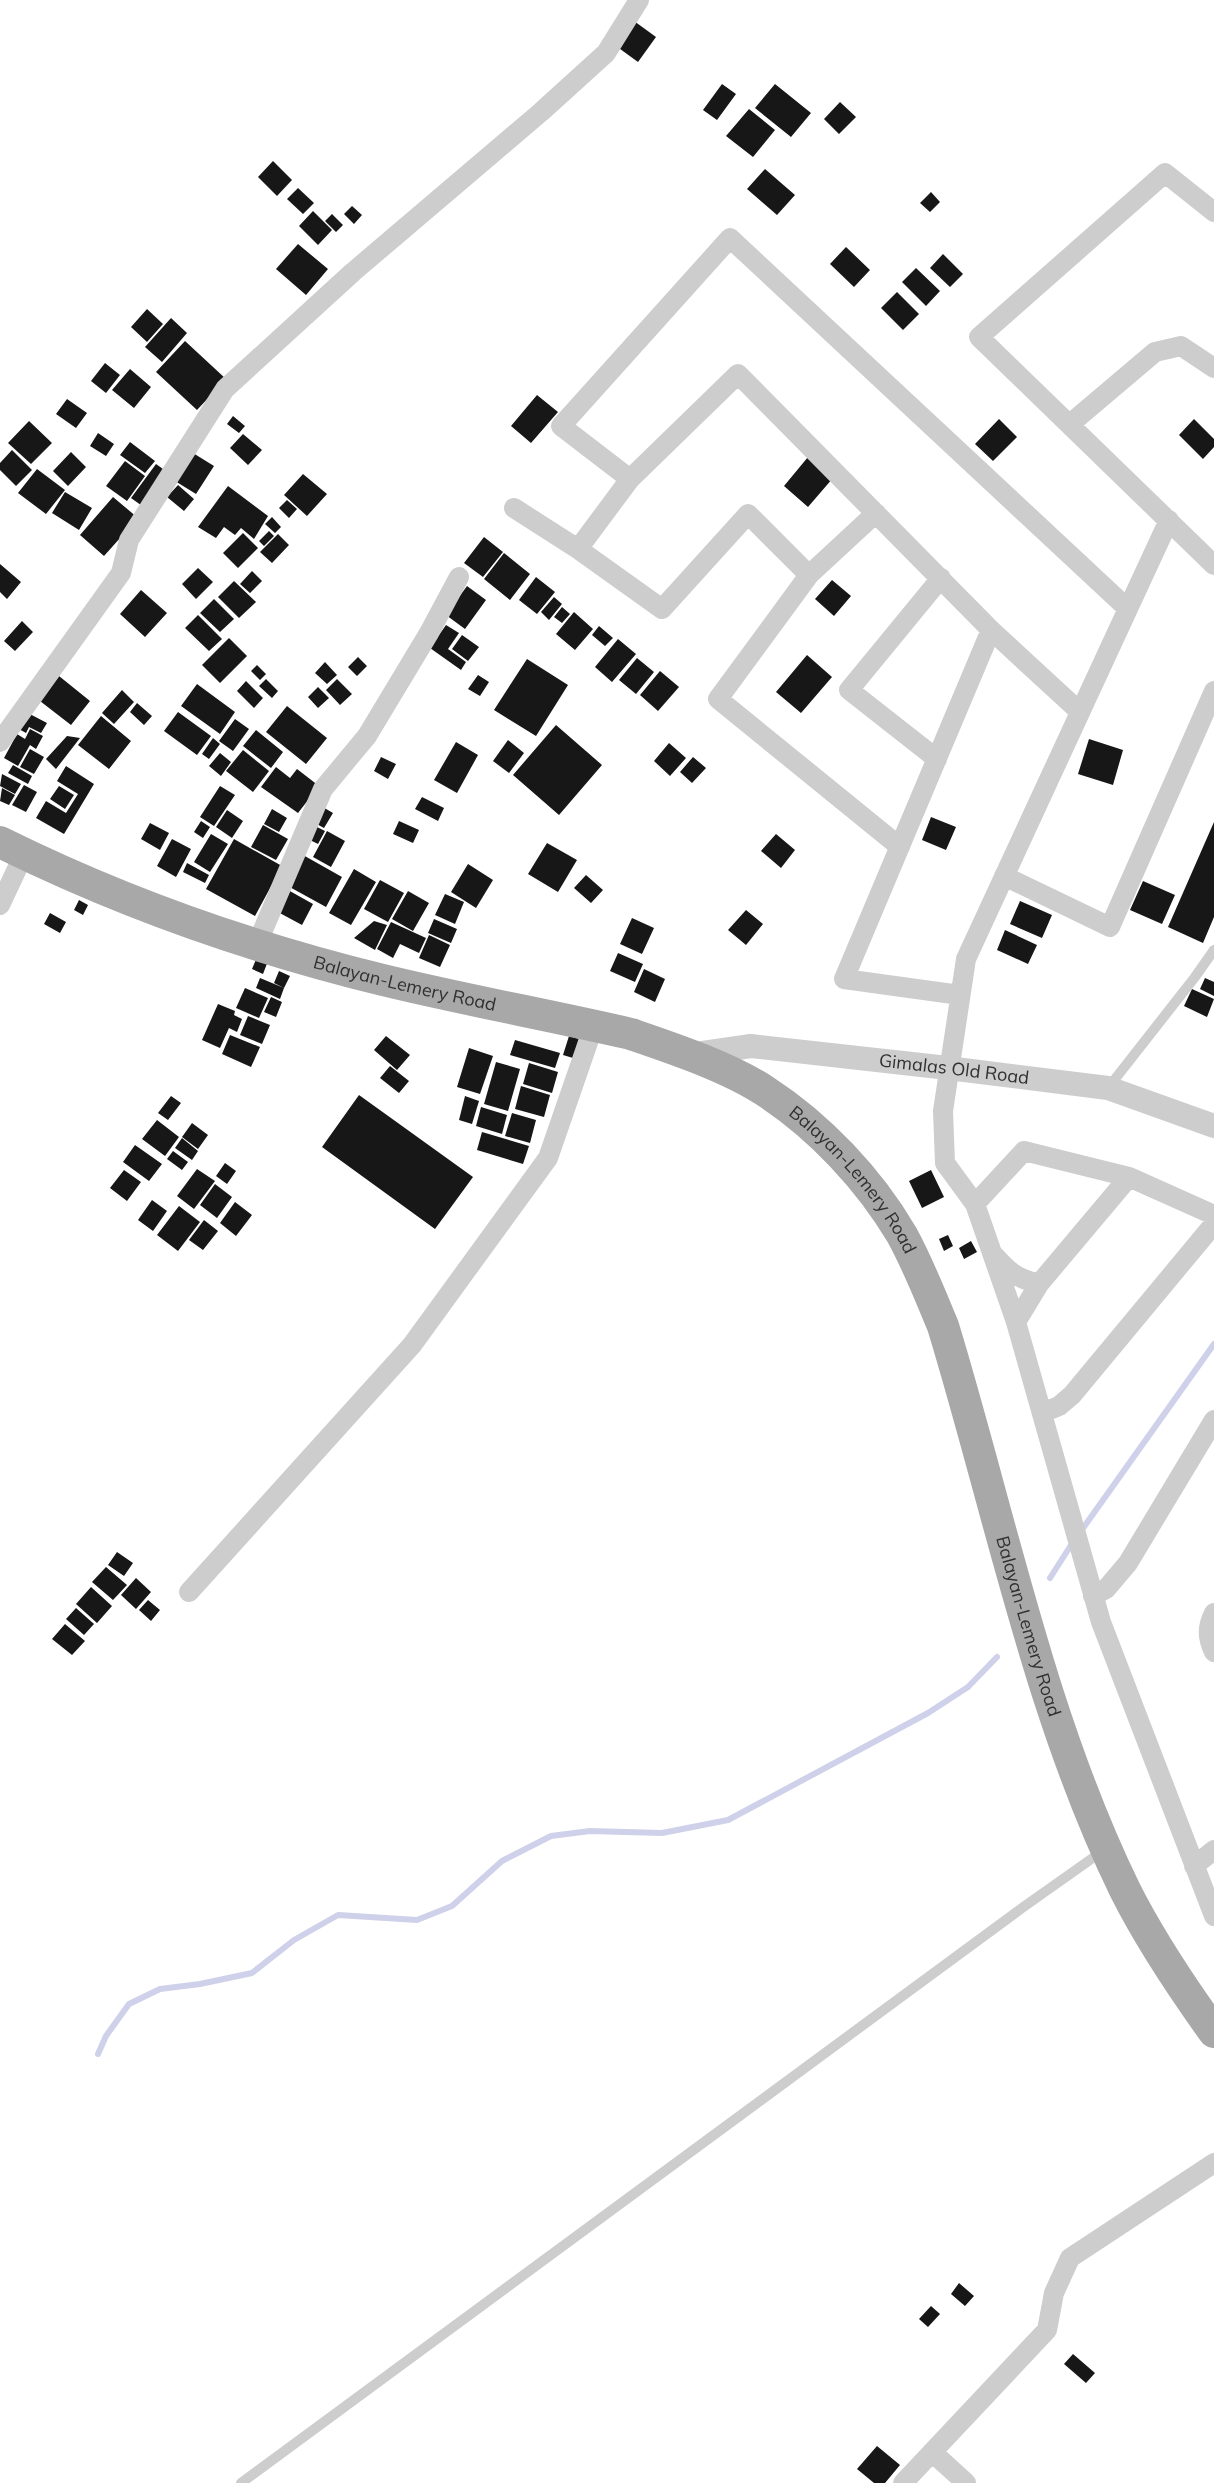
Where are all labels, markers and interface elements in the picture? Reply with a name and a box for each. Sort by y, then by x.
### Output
street label: Balayan-Lemery Road [311,950,498,1016]
street label: Gimalas Old Road [878,1048,1030,1089]
street label: Balayan-Lemery Road [785,1101,922,1257]
street label: Balayan-Lemery Road [991,1533,1067,1719]

